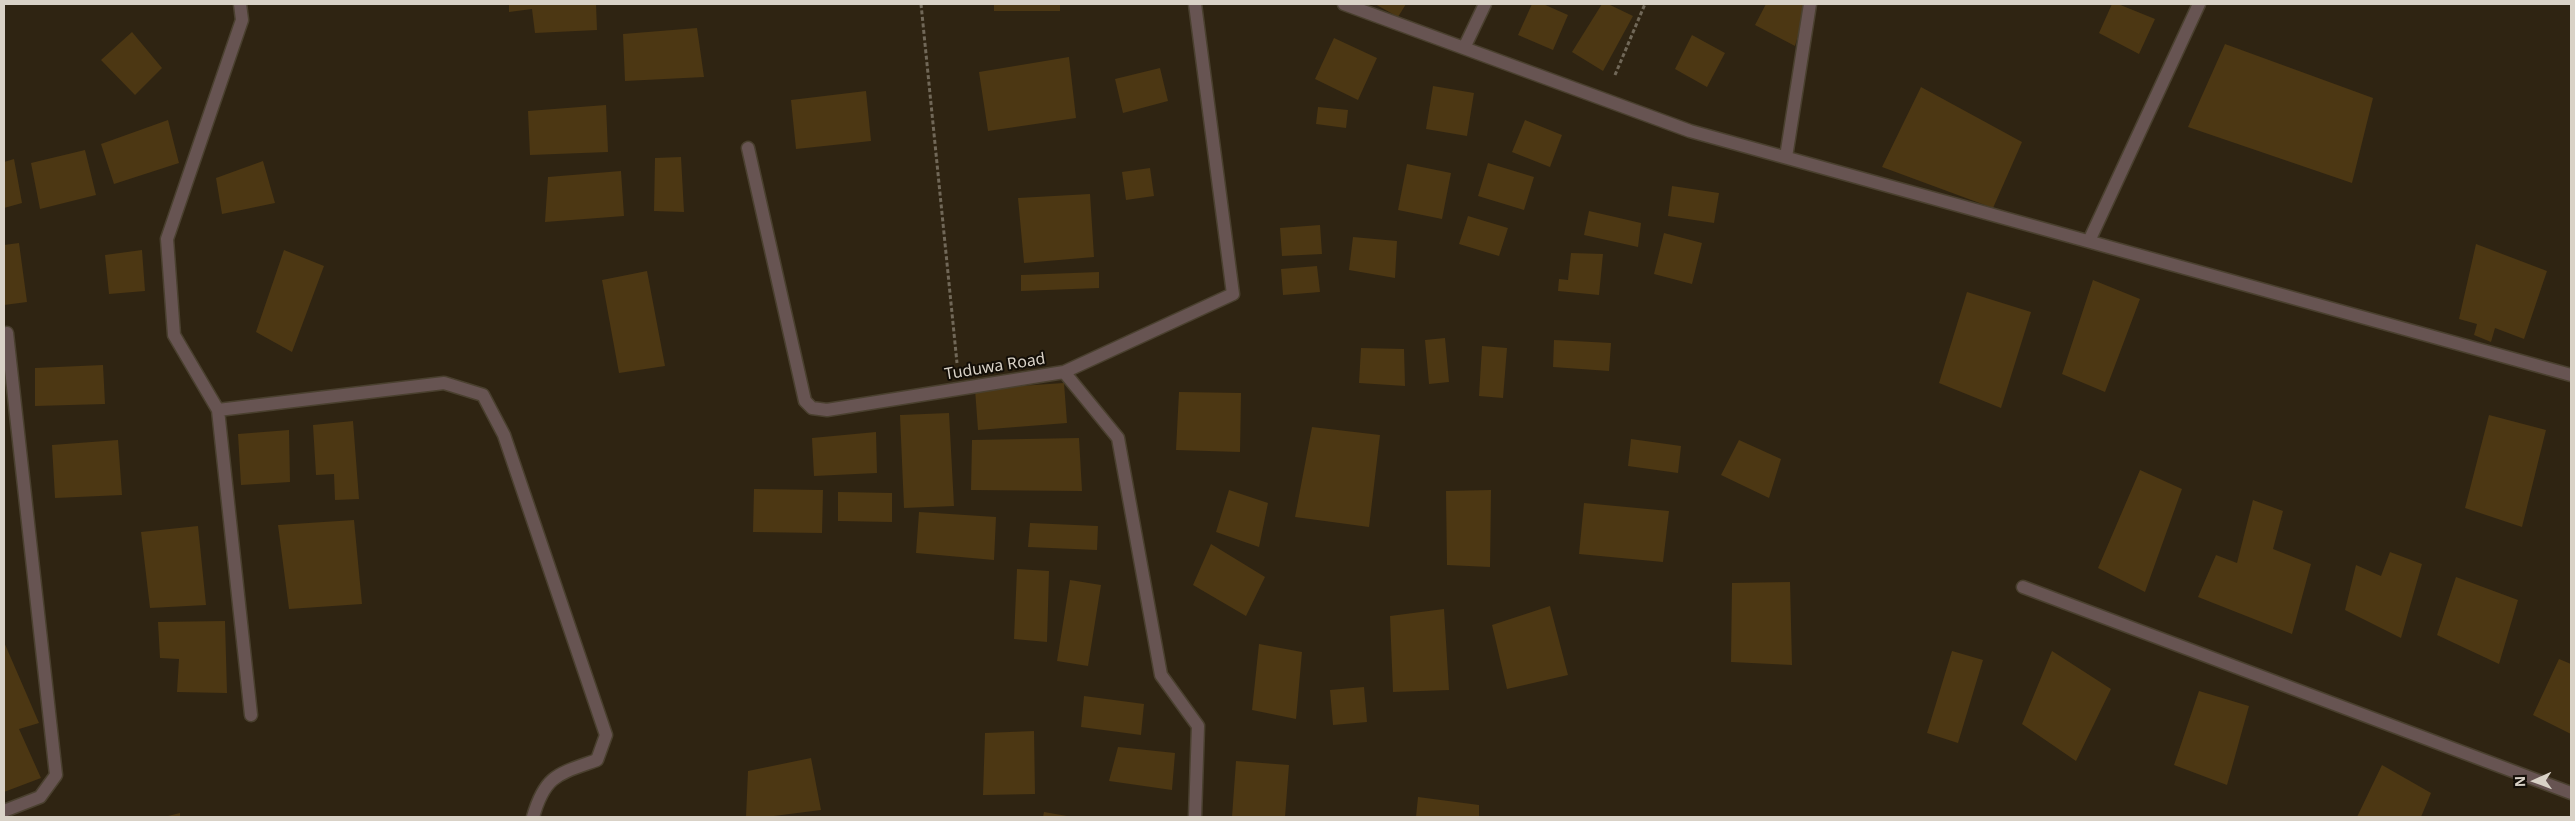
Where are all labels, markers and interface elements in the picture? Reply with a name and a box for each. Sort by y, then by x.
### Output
street label: Tuduwa Road [943,350,1047,384]
north arrow [2510,756,2560,806]
text: N [2510,776,2529,788]

